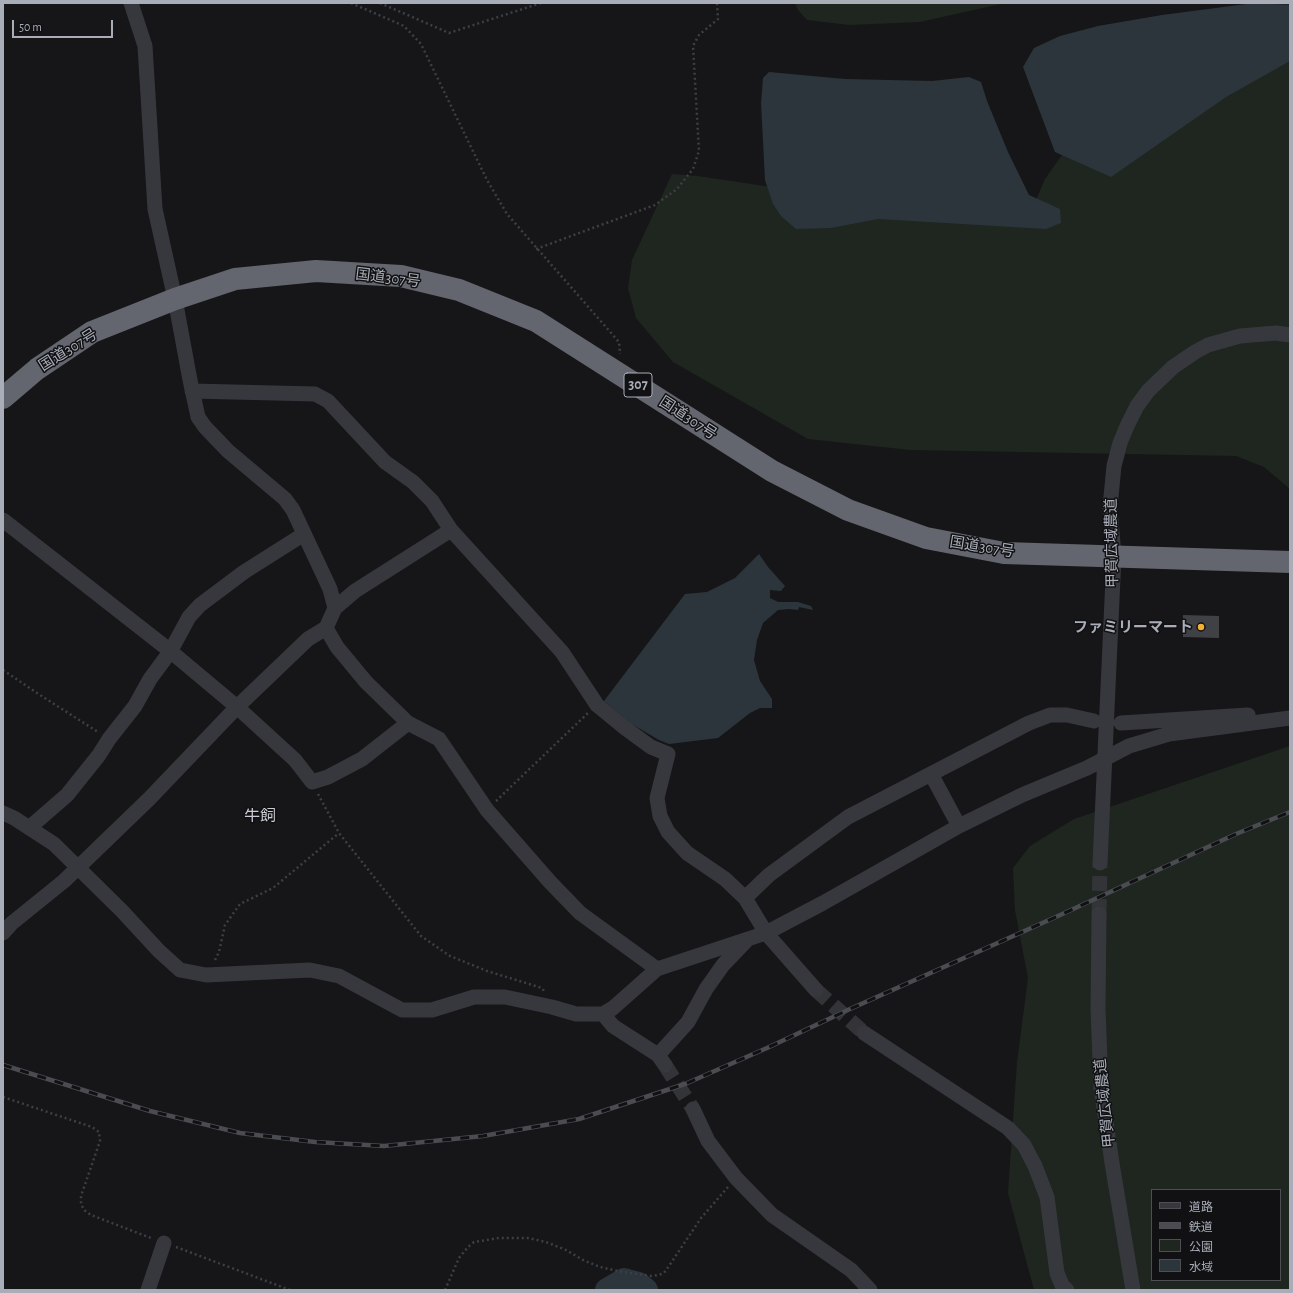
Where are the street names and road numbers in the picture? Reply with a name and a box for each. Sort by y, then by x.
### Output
street label: 国道307号 [354,265,422,291]
street label: 国道307号 [36,325,100,375]
road number: 307 [624,373,652,397]
street label: 国道307号 [656,393,720,443]
street label: 甲賀広域農道 [1102,498,1122,588]
street label: 国道307号 [948,533,1016,561]
street label: 甲賀広域農道 [1091,1057,1119,1149]

